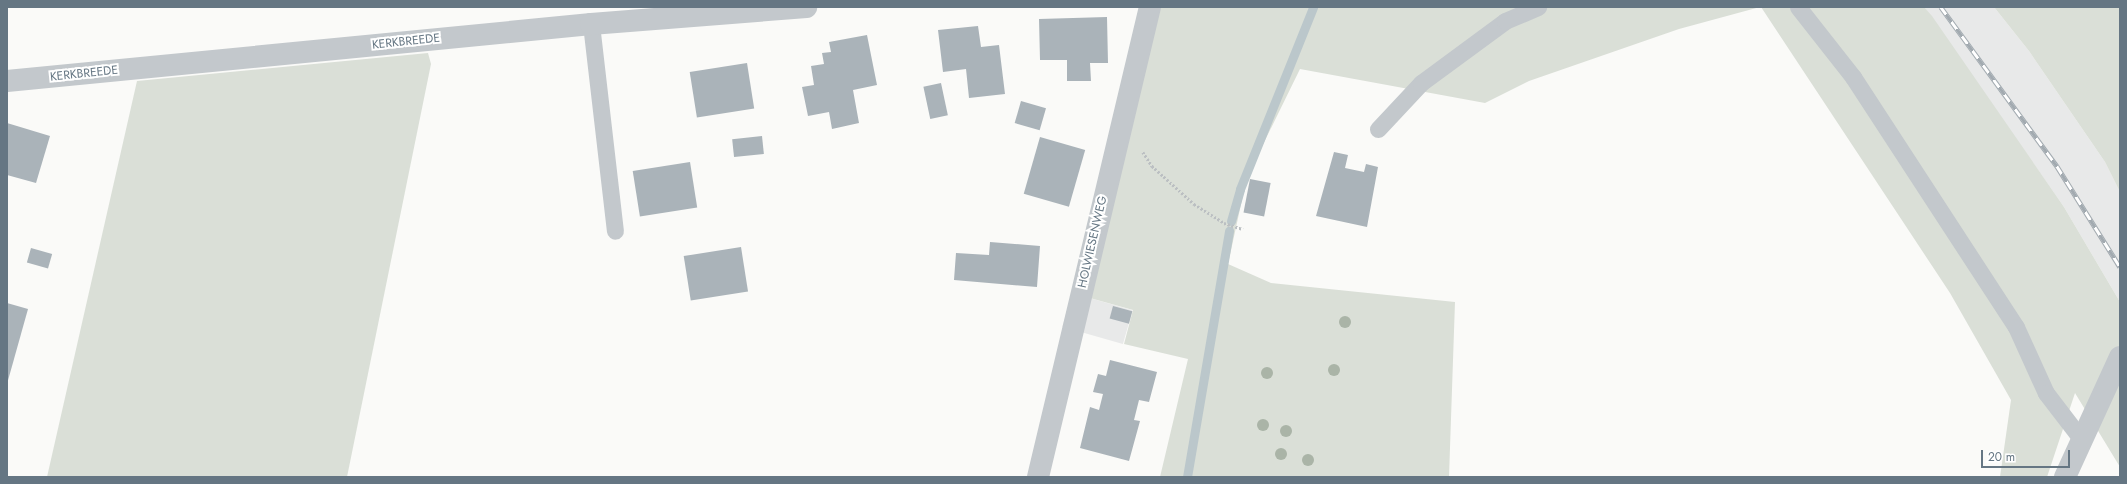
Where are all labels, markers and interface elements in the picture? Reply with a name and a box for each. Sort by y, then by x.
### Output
street label: KERKBREEDE [371,31,441,53]
street label: KERKBREEDE [49,63,119,85]
street label: HOLWIESENWEG [1075,195,1111,289]
scale bar [1983,442,2072,468]
text: 20 m [1988,448,2015,466]

